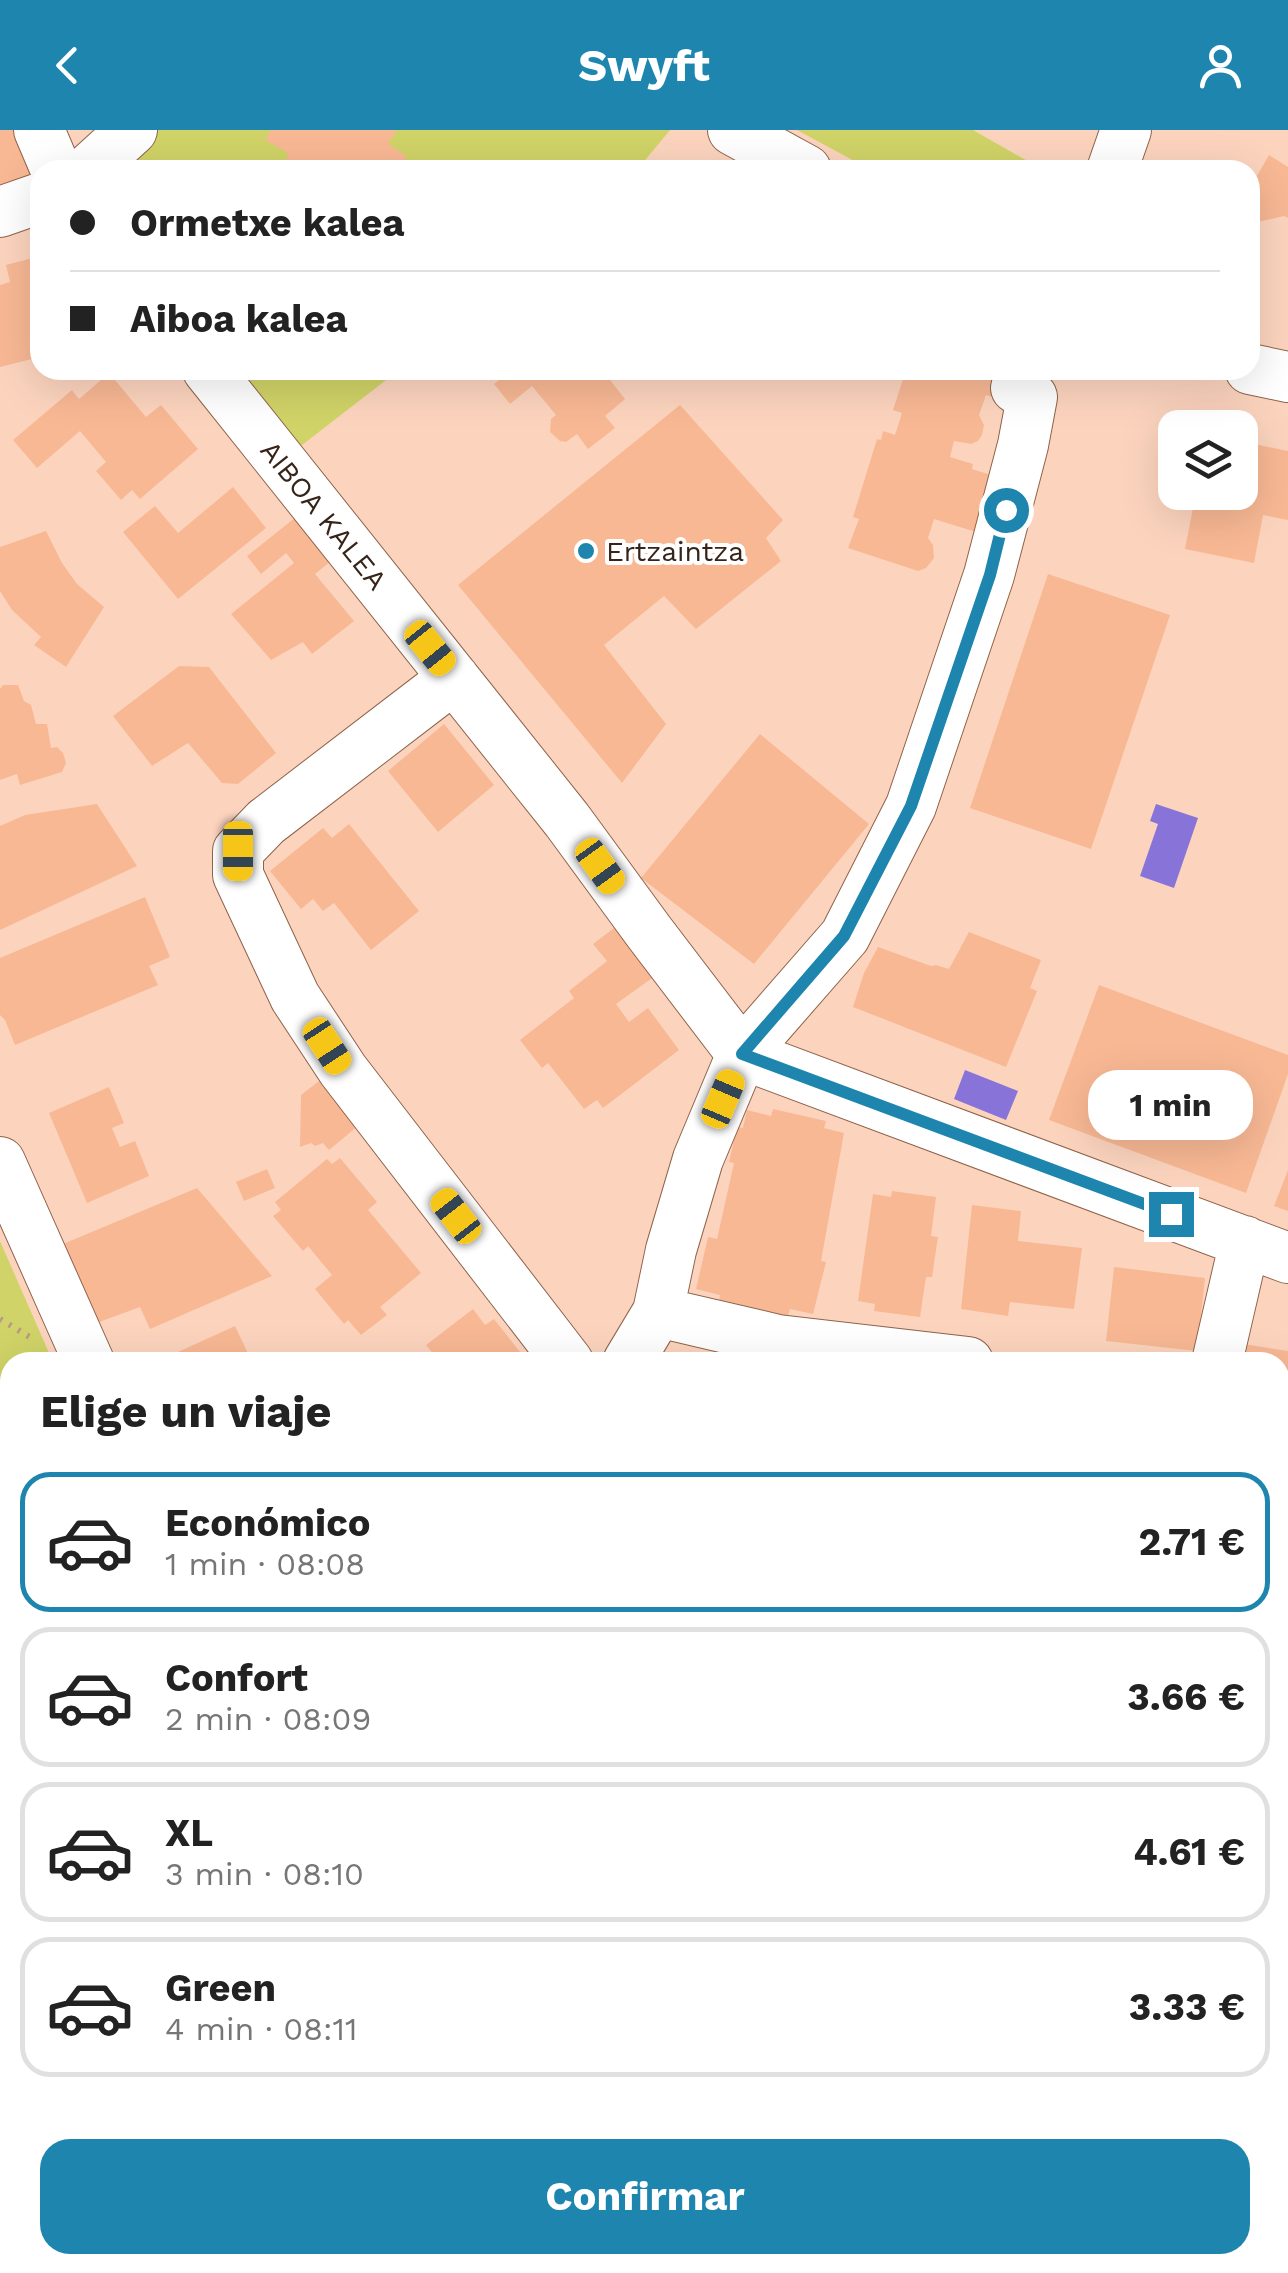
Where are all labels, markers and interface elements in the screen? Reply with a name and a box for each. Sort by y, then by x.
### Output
icon: back [40,38,95,93]
icon: person [1193,38,1248,93]
text: Swyft [578,39,710,92]
text: Ormetxe kalea [130,201,405,245]
text: Aiboa kalea [130,297,348,341]
map controls [1158,410,1258,510]
button: layers [1158,410,1258,510]
street label: AIBOA KALEA [253,434,394,597]
route start [984,488,1029,533]
place label: Ertzaintza [606,535,744,568]
marker: Ertzaintza [575,540,597,562]
car [399,615,461,681]
car [223,821,253,881]
car [570,833,630,899]
car [298,1013,356,1079]
car [697,1066,749,1132]
callout: 1 min [1088,1069,1254,1139]
text: 1 min [1129,1086,1212,1124]
car [426,1183,486,1249]
route end [1149,1192,1194,1237]
text: Elige un viaje [40,1385,332,1438]
icon: car [45,1497,135,1587]
text: Económico [165,1501,370,1545]
text: 2.71 € [1139,1520,1245,1564]
text: 1 min · 08:08 [165,1545,365,1583]
icon: car [45,1652,135,1742]
text: Confort [165,1656,308,1700]
text: 3.66 € [1127,1675,1245,1719]
text: 2 min · 08:09 [165,1700,371,1738]
icon: car [45,1807,135,1897]
text: XL [165,1811,213,1855]
text: 4.61 € [1133,1830,1245,1874]
text: 3 min · 08:10 [165,1855,364,1893]
icon: car [45,1962,135,2052]
text: Green [165,1966,276,2010]
text: 3.33 € [1129,1985,1245,2029]
text: 4 min · 08:11 [165,2010,357,2048]
button: Confirmar [40,2139,1250,2254]

